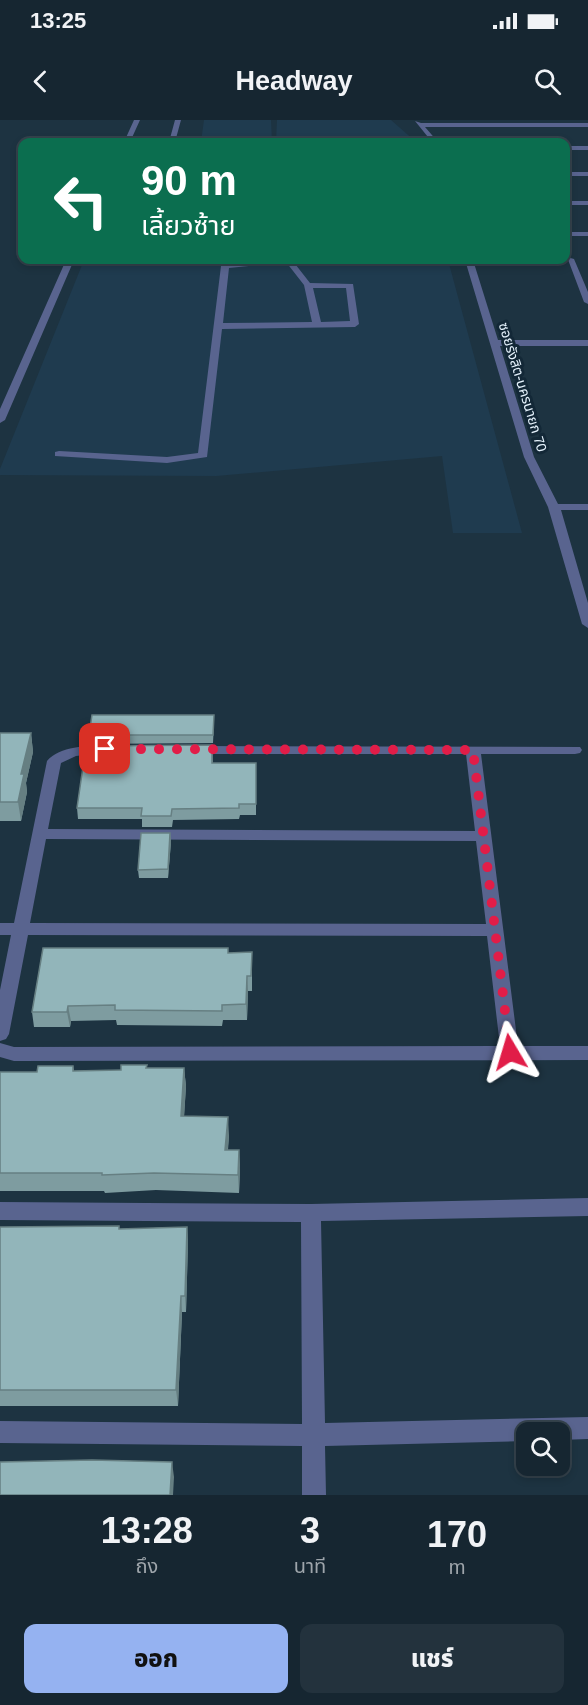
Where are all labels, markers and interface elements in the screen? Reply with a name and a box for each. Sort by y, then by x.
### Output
text: 13:25 [30,8,86,33]
icon: back [24,65,57,98]
icon: search [531,65,564,98]
text: Headway [235,66,353,96]
text: 90 m [141,157,237,204]
icon: left [42,162,120,240]
text: เลี้ยวซ้าย [141,211,235,241]
street label: ซอยรังสิต-นครนายก 70 [496,320,550,454]
pin [79,723,130,774]
icon: arrive [88,732,121,765]
position arrow [478,1020,542,1084]
map controls [516,1422,570,1476]
button: search [516,1422,570,1476]
text: 13:28 [101,1510,193,1551]
text: 3 [300,1510,320,1551]
text: 170 [427,1514,487,1555]
text: ถึง [135,1555,158,1577]
text: นาที [294,1555,326,1577]
text: m [449,1556,465,1578]
button: ออก [24,1624,288,1693]
button: แชร์ [300,1624,564,1693]

